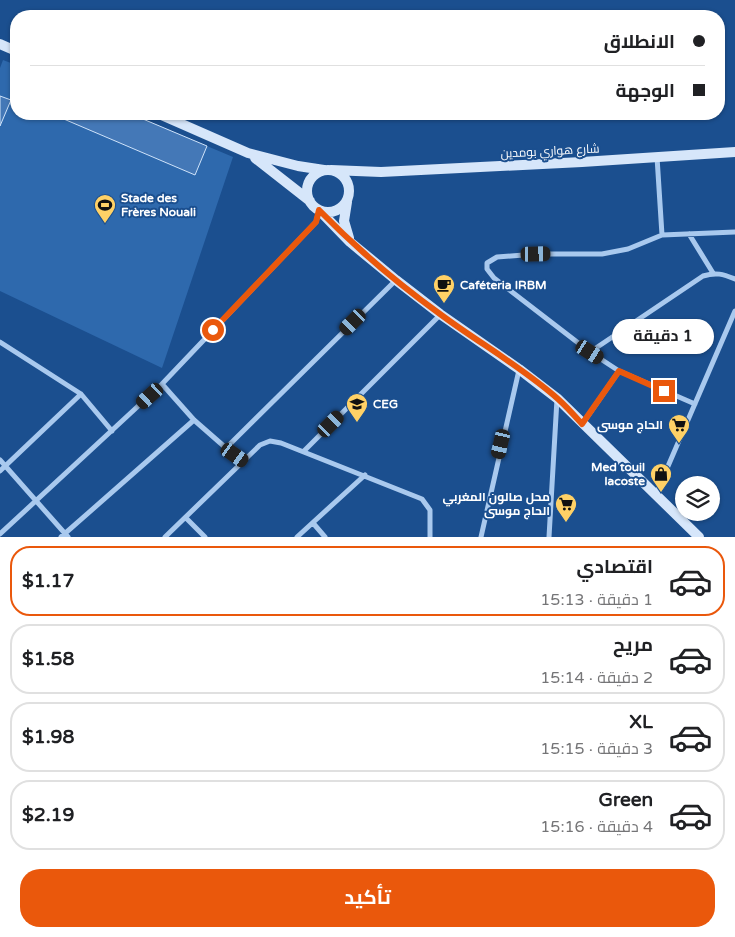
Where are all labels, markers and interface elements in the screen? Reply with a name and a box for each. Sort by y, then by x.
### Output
text: الانطلاق [604,31,675,53]
text: الوجهة [615,80,675,102]
street label: شارع هواري بومدين [500,141,600,164]
place label: Stade des Frères Nouali [121,191,196,219]
sports icon: Stade des Frères Nouali [93,193,117,224]
car [520,246,551,262]
cafe icon: Caféteria IRBM [432,273,456,304]
place label: Caféteria IRBM [460,278,547,292]
car [337,306,368,338]
callout: 1 دقيقة [613,318,715,354]
route start [202,319,224,341]
text: 1 دقيقة [633,326,693,346]
car [573,338,606,366]
car [133,380,166,412]
route end [653,380,675,402]
school or university icon: CEG [345,392,369,423]
place label: CEG [373,397,398,411]
car [315,408,346,440]
supermarket icon: الحاج موسى [667,413,691,444]
place label: الحاج موسى [597,418,663,434]
car [490,428,511,460]
car [218,440,251,470]
place label: Med touil lacoste [591,460,645,488]
shop icon: Med touil lacoste [649,462,673,493]
map controls [675,476,720,521]
button: layers [675,476,720,521]
place label: محل صالون المغربي الحاج موسى [442,490,550,520]
supermarket icon: محل صالون المغربي الحاج موسى [554,492,578,523]
text: اقتصادي [577,556,653,578]
icon: car [668,559,713,604]
text: $1.17 [22,570,74,592]
text: 1 دقيقة · 15:13 [540,590,653,610]
text: مريح [613,634,653,656]
icon: car [668,637,713,682]
text: $1.58 [22,648,74,670]
text: 2 دقيقة · 15:14 [540,668,653,688]
text: XL [629,711,653,733]
icon: car [668,715,713,760]
text: $1.98 [22,726,74,748]
text: 3 دقيقة · 15:15 [540,739,653,759]
text: Green [599,789,653,811]
icon: car [668,793,713,838]
text: $2.19 [22,804,74,826]
text: 4 دقيقة · 15:16 [540,817,653,837]
button: تأكيد [20,869,715,927]

